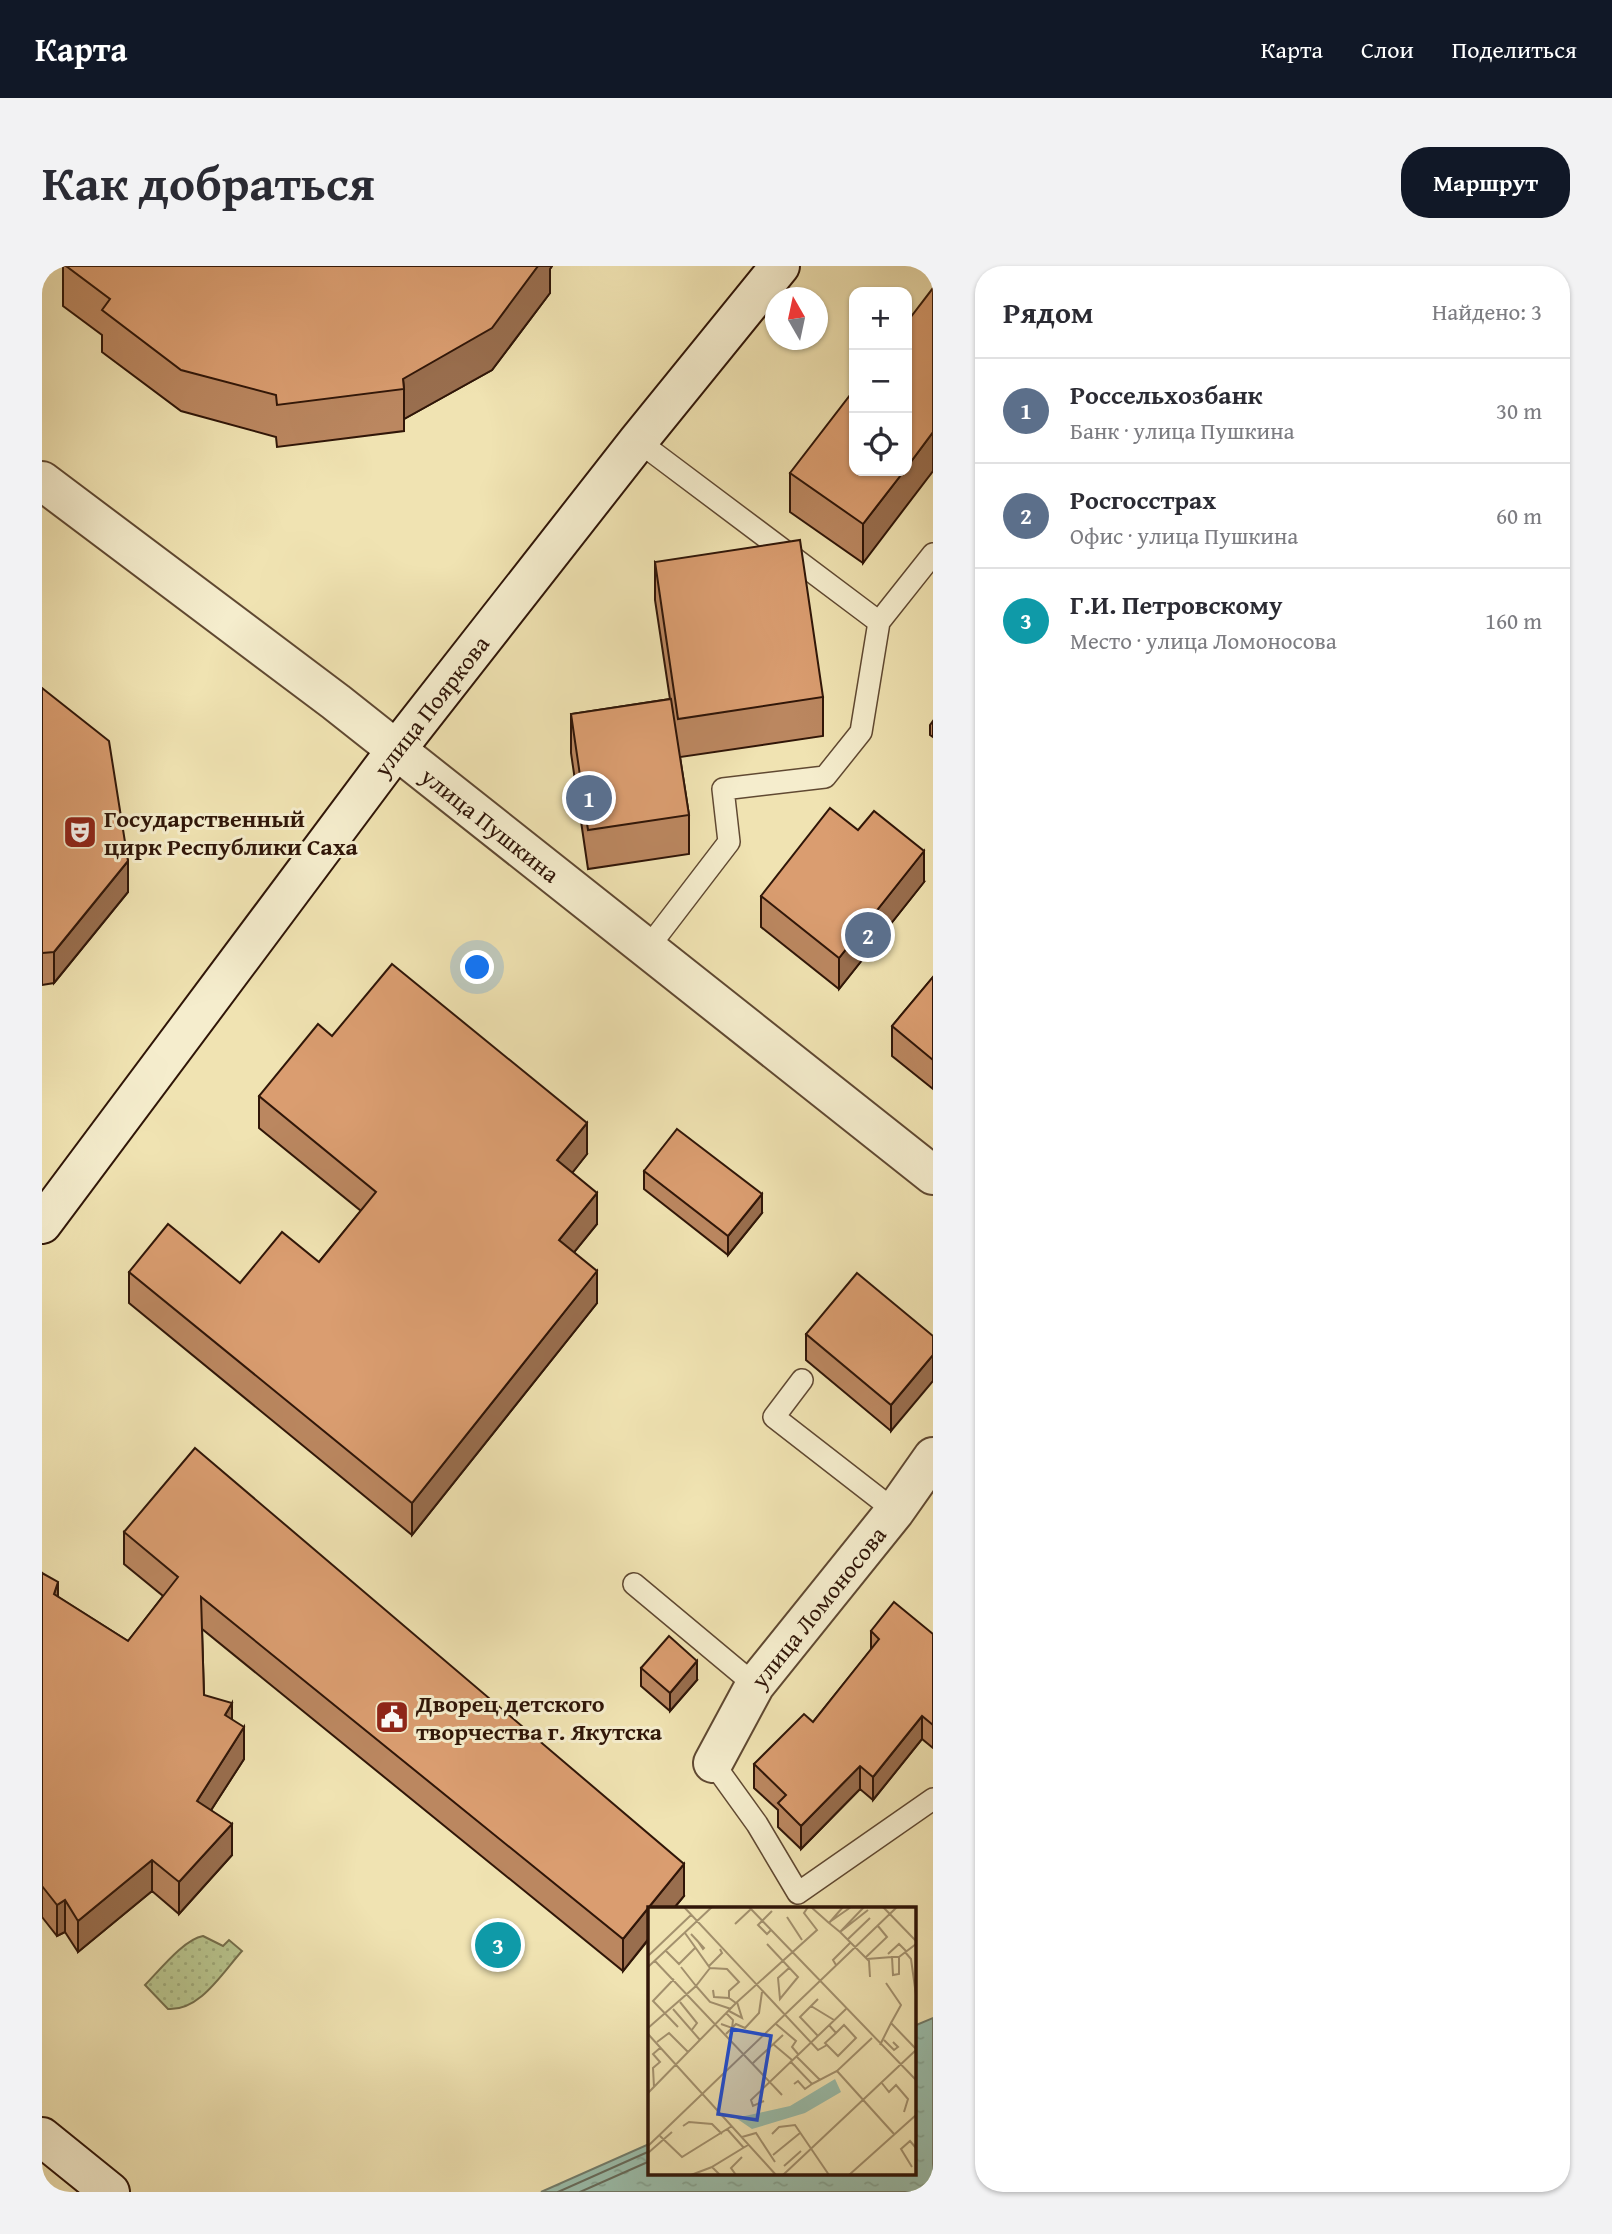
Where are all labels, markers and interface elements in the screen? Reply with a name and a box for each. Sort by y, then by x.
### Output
text: Карта [35,25,127,73]
text: Карта [1261,32,1323,67]
text: Слои [1361,32,1414,67]
text: Поделиться [1452,32,1577,67]
text: Как добраться [42,146,375,218]
button: Маршрут [1401,147,1570,218]
north arrow [765,287,828,350]
map controls [849,287,912,476]
button: + [849,287,912,350]
text: Рядом [1003,290,1094,334]
text: Найдено: 3 [1432,295,1542,328]
button: − [849,350,912,413]
text: Россельхозбанк [1070,375,1263,414]
text: 1 [1020,394,1032,427]
text: 30 m [1496,394,1542,427]
button: locate [849,413,912,476]
text: Банк · улица Пушкина [1070,414,1294,447]
text: Росгосстрах [1070,480,1216,519]
text: 2 [1020,499,1032,532]
text: 60 m [1496,499,1542,532]
text: Офис · улица Пушкина [1070,519,1298,552]
text: Г.И. Петровскому [1070,585,1283,624]
text: 3 [1020,604,1032,637]
text: 160 m [1485,604,1542,637]
text: Место · улица Ломоносова [1070,624,1337,657]
street label: улица Пояркова [364,627,498,785]
street label: улица Пушкина [413,758,568,891]
pin: 1 [566,772,612,824]
place label: Государственный цирк Республики Саха [104,801,359,864]
theatre icon: Государственный цирк Республики Саха [61,813,99,851]
pin: 2 [845,909,891,961]
your location [460,950,494,984]
street label: улица Ломоносова [741,1518,894,1696]
place label: Дворец детского творчества г. Якутска [415,1686,663,1749]
public building icon: Дворец детского творчества г. Якутска [373,1698,411,1736]
inset map [648,1907,916,2175]
pin: 3 [475,1919,521,1971]

